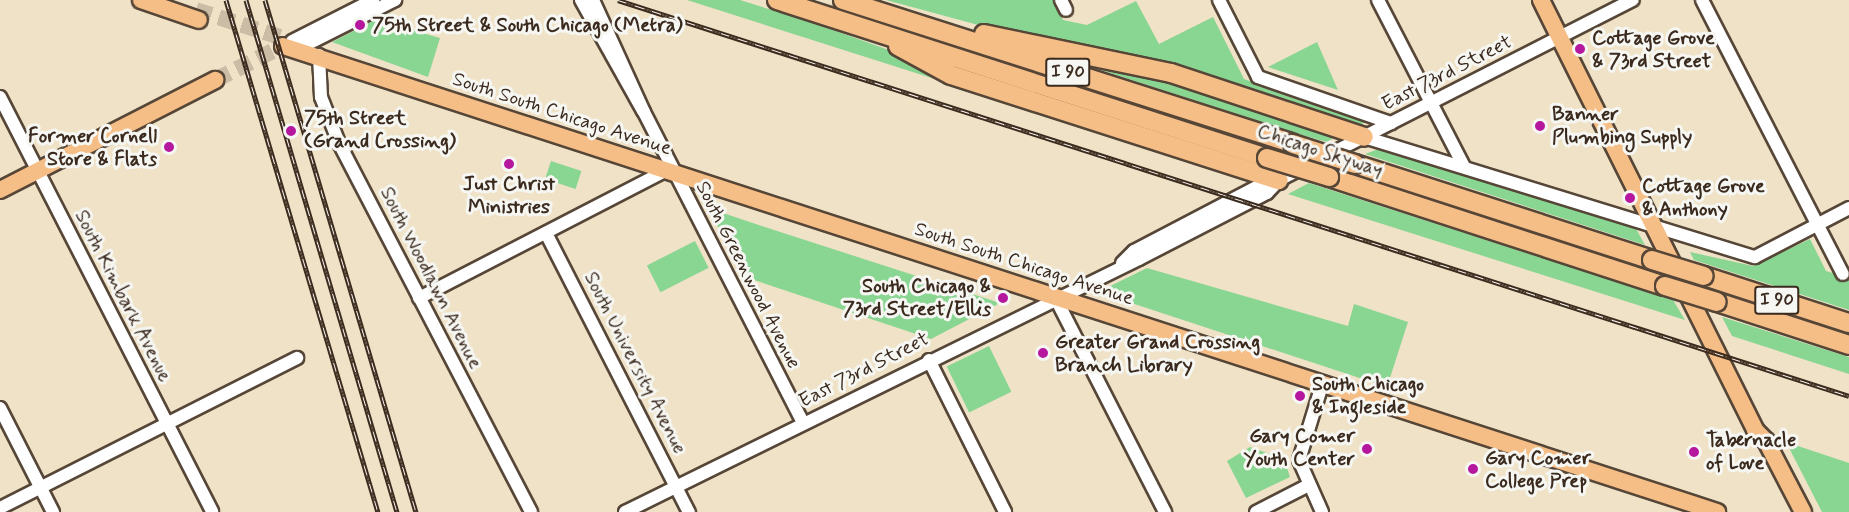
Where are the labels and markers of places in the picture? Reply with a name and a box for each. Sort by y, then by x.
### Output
place label: 75th Street & South Chicago (Metra) [372,13,683,37]
marker: 75th Street & South Chicago (Metra) [353,18,367,32]
place label: Cottage Grove & 73rd Street [1592,26,1715,73]
marker: Cottage Grove & 73rd Street [1573,42,1587,56]
place label: Banner Plumbing Supply [1552,102,1692,149]
place label: 75th Street (Grand Crossing) [304,107,458,154]
marker: Banner Plumbing Supply [1533,119,1547,133]
marker: 75th Street (Grand Crossing) [282,122,300,140]
place label: Former Cornell Store & Flats [20,124,157,171]
marker: Former Cornell Store & Flats [162,140,176,154]
marker: Just Christ Ministries [502,157,516,171]
place label: Just Christ Ministries [463,173,555,220]
place label: Cottage Grove & Anthony [1642,174,1765,221]
marker: Cottage Grove & Anthony [1623,191,1637,205]
place label: South Chicago & 73rd Street/Ellis [844,274,991,321]
marker: South Chicago & 73rd Street/Ellis [996,291,1010,305]
place label: Greater Grand Crossing Branch Library [1055,330,1265,377]
marker: Greater Grand Crossing Branch Library [1036,346,1050,360]
place label: South Chicago & Ingleside [1312,372,1424,419]
marker: South Chicago & Ingleside [1293,389,1307,403]
place label: Gary Comer Youth Center [1243,425,1355,472]
place label: Tabernacle of Love [1706,428,1796,475]
marker: Gary Comer Youth Center [1360,442,1374,456]
marker: Tabernacle of Love [1687,445,1701,459]
place label: Gary Comer College Prep [1485,446,1591,493]
marker: Gary Comer College Prep [1466,462,1480,476]

